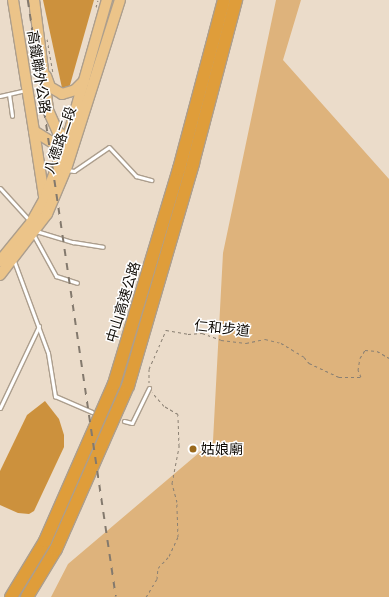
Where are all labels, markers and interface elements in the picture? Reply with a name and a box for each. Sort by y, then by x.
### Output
street label: 高鐵聯外公路 [24,29,54,115]
street label: 八德路二段 [41,104,79,176]
street label: 中山高速公路 [103,259,143,345]
street label: 仁和步道 [193,317,251,339]
place label: 姑娘廟 [201,441,243,457]
marker: 姑娘廟 [188,444,198,454]

